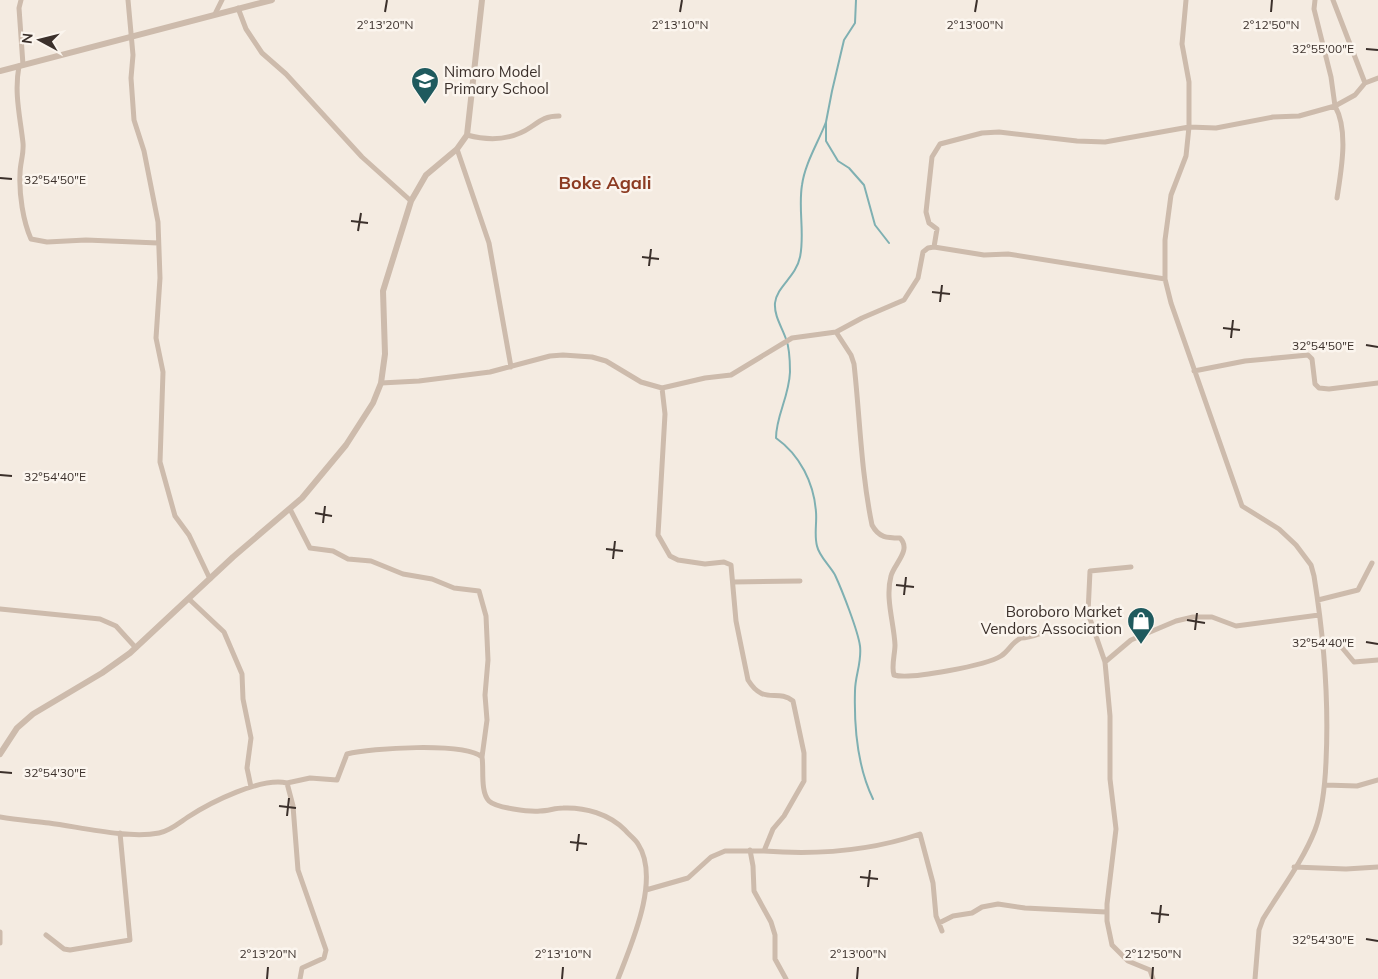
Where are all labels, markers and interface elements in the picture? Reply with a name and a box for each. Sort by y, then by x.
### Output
north arrow [15,15,65,65]
text: 2°13'20"N [357,17,413,32]
text: 2°13'10"N [652,17,708,32]
text: 2°13'00"N [947,17,1003,32]
text: 2°12'50"N [1243,17,1299,32]
text: N [18,32,37,45]
text: 32°55'00"E [1292,41,1354,56]
place label: Nimaro Model Primary School [444,62,549,98]
school or university icon: Nimaro Model Primary School [410,66,440,105]
district label: Boke Agali [559,171,651,194]
text: 32°54'50"E [24,172,86,187]
text: 32°54'50"E [1292,338,1354,353]
text: 32°54'40"E [24,469,86,484]
place label: Boroboro Market Vendors Association [981,602,1122,638]
shop icon: Boroboro Market Vendors Association [1126,606,1156,645]
text: 32°54'40"E [1292,635,1354,650]
text: 32°54'30"E [24,765,86,780]
text: 32°54'30"E [1292,932,1354,947]
text: 2°13'20"N [240,946,296,961]
text: 2°13'10"N [535,946,591,961]
text: 2°13'00"N [830,946,886,961]
text: 2°12'50"N [1125,946,1181,961]

